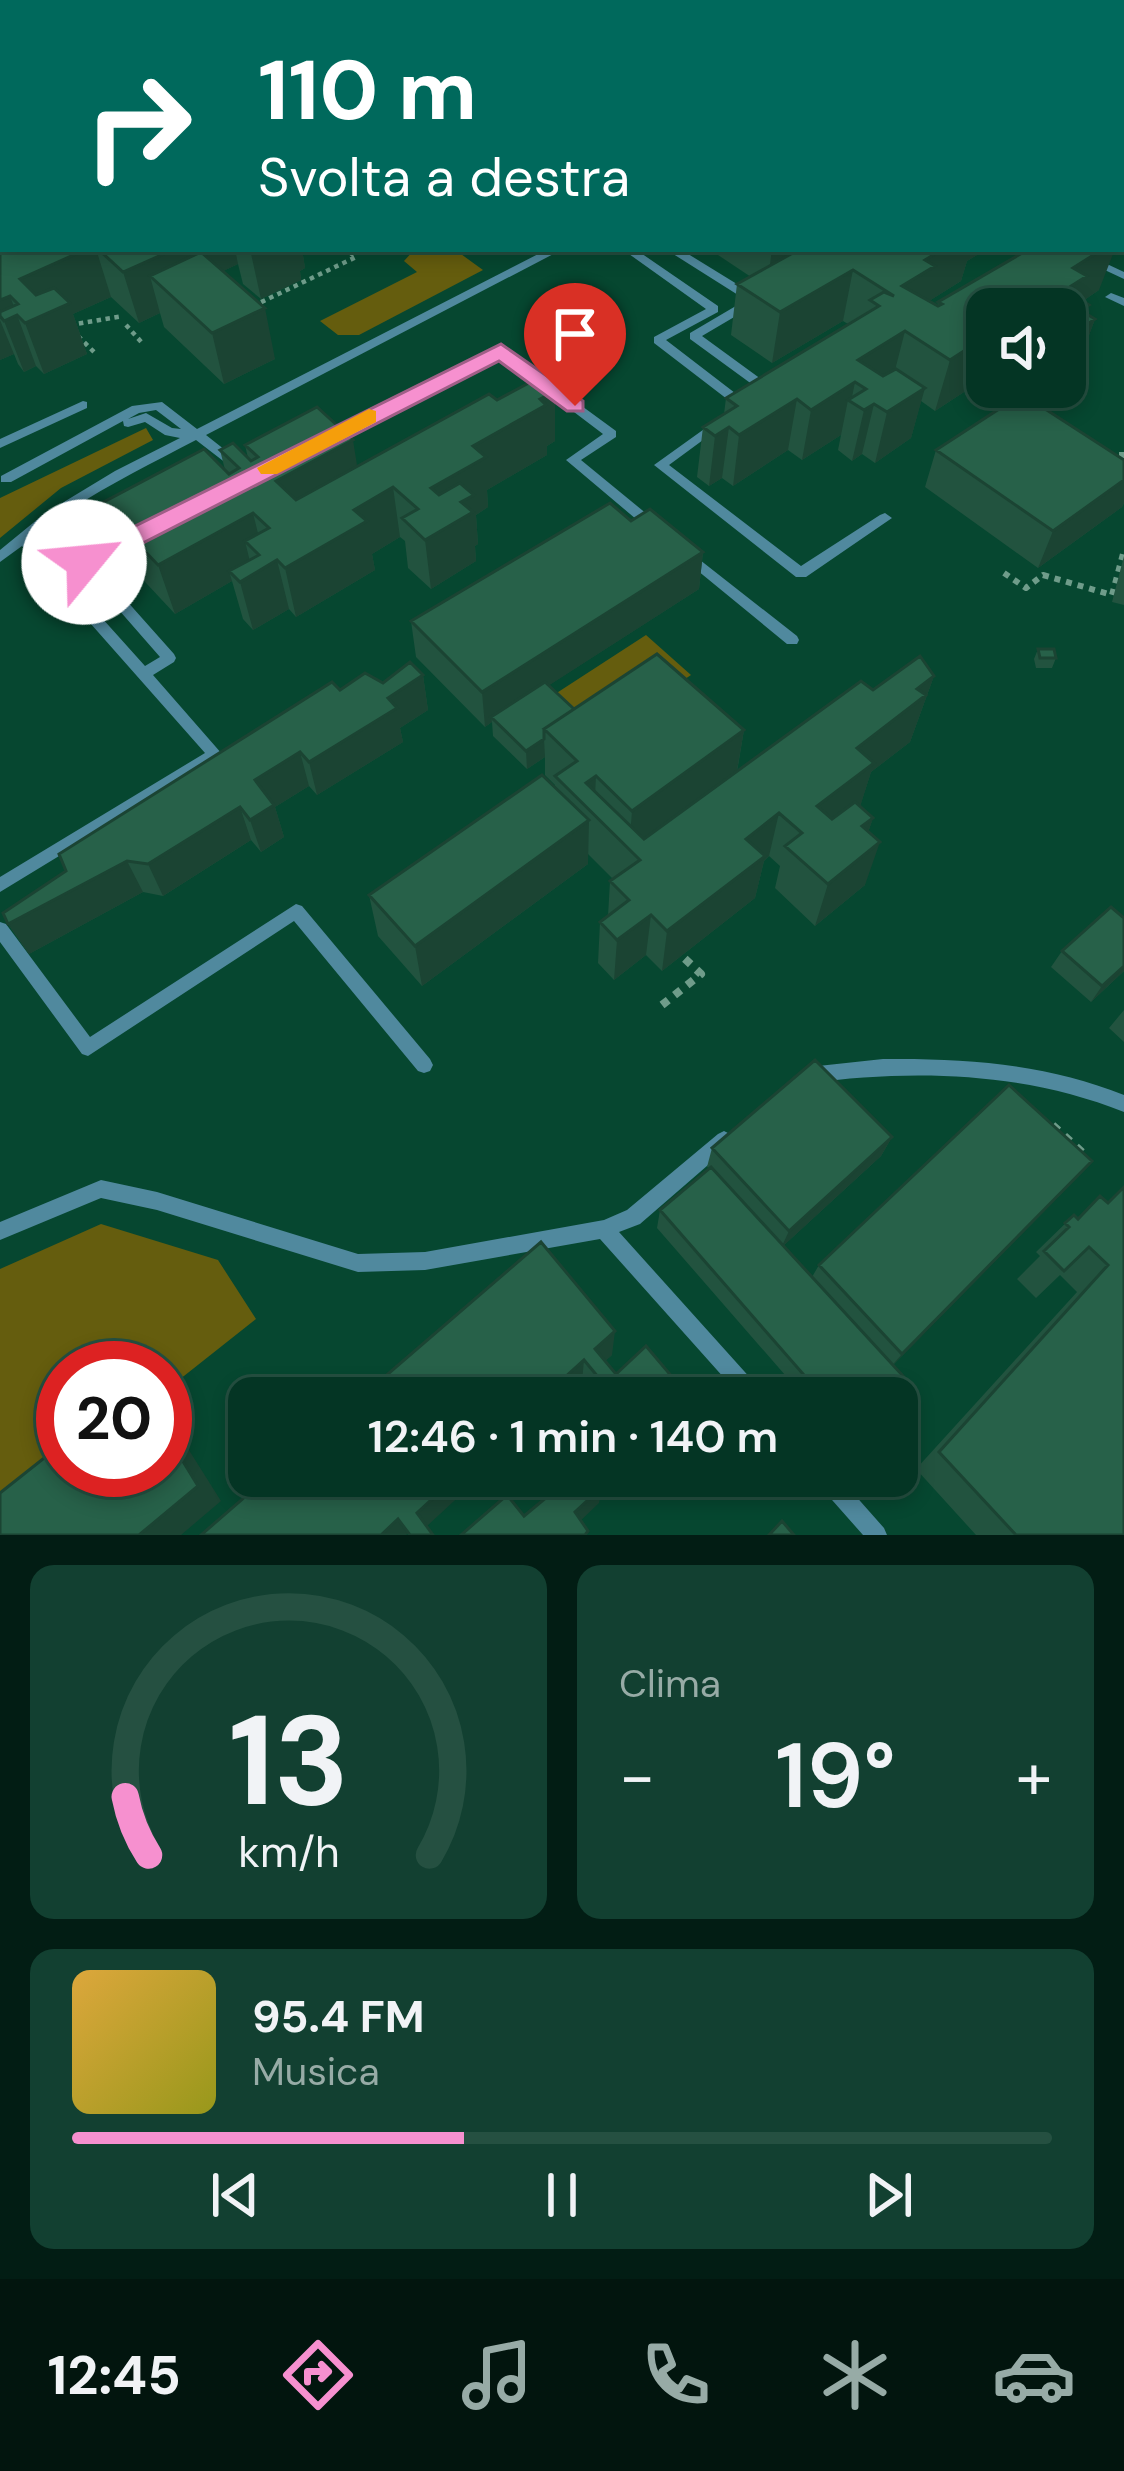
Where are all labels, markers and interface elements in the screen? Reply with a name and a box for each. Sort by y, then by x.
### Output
text: 110 m [258,36,477,145]
icon: right [60,48,216,204]
text: Svolta a destra [258,142,630,213]
pin [524,283,626,406]
map controls [966,288,1086,408]
button: sound [966,288,1086,408]
icon: arrive [542,301,608,367]
position arrow [21,499,147,625]
speed limit sign: 20 [36,1341,192,1497]
text: 12:46 · 1 min · 140 m [368,1407,778,1466]
text: Clima [619,1658,721,1709]
text: 13 [228,1680,349,1843]
text: 19° [775,1718,896,1835]
text: − [619,1734,655,1819]
text: + [1016,1734,1052,1819]
text: km/h [238,1824,339,1880]
text: 95.4 FM [252,1987,425,2046]
text: Musica [252,2046,380,2097]
icon: previous [202,2162,268,2228]
icon: pause [529,2162,595,2228]
icon: next [856,2162,922,2228]
icon: directions [276,2333,360,2417]
icon: music [455,2333,539,2417]
icon: phone [634,2333,718,2417]
icon: climate [813,2333,897,2417]
icon: car [992,2333,1076,2417]
text: 12:45 [48,2340,181,2411]

